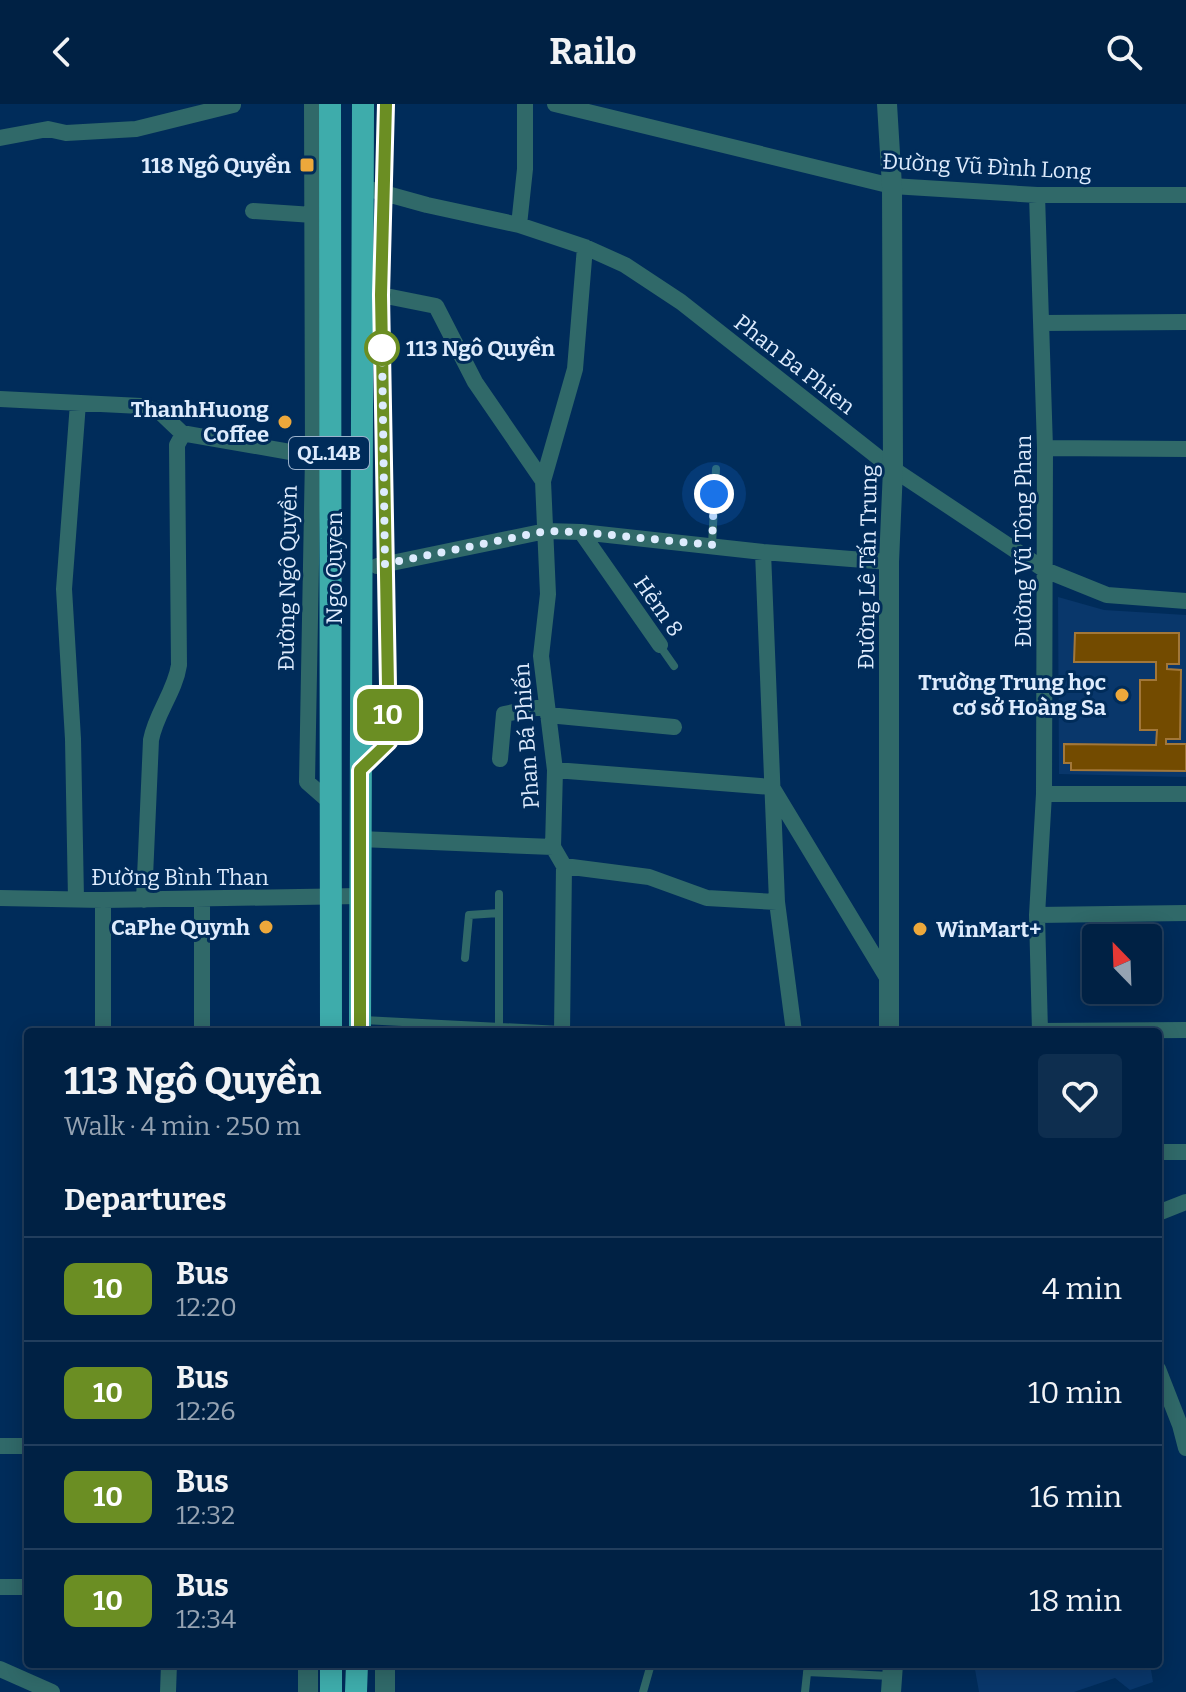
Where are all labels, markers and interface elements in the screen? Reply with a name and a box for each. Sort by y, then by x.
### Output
icon: back [40,30,84,74]
text: Railo [549,30,637,74]
icon: search [1102,30,1146,74]
street label: Đường Vũ Đình Long [882,148,1092,185]
place label: 118 Ngô Quyền [141,152,291,179]
marker: 118 Ngô Quyền [298,156,316,174]
street label: Phan Ba Phien [729,309,861,420]
marker: 113 Ngô Quyền [365,331,399,365]
place label: 113 Ngô Quyền [406,335,555,362]
place label: ThanhHuong Coffee [131,396,269,448]
marker: ThanhHuong Coffee [276,413,294,431]
street label: Đường Vũ Tông Phan [1010,435,1037,647]
road number: QL.14B [289,437,369,469]
street label: Đường Lê Tấn Trung [852,464,883,670]
your location [694,474,734,514]
street label: Đường Ngô Quyền [272,485,303,671]
street label: Ngo Quyen [321,512,348,624]
street label: Hẻm 8 [628,571,689,642]
street label: Phan Bá Phiến [508,662,545,810]
place label: Trường Trung học cơ sở Hoàng Sa [918,669,1107,721]
marker: Trường Trung học cơ sở Hoàng Sa [1113,686,1131,704]
line badge: 10 [352,689,424,741]
text: 10 [373,698,403,731]
street label: Đường Bình Than [91,864,269,891]
place label: CaPhe Quynh [111,914,250,941]
place label: WinMart+ [936,916,1041,943]
marker: CaPhe Quynh [257,918,275,936]
marker: WinMart+ [911,920,929,938]
north arrow [1082,924,1162,1004]
map controls [1082,924,1162,1004]
button: heart [1038,1054,1122,1138]
text: 113 Ngô Quyền [64,1058,321,1104]
text: Walk · 4 min · 250 m [64,1111,301,1142]
text: Departures [64,1182,227,1218]
text: Bus [176,1256,229,1292]
text: 4 min [1042,1271,1122,1307]
text: 10 [93,1272,123,1305]
text: 12:20 [176,1292,237,1323]
text: Bus [176,1360,229,1396]
text: 10 min [1028,1375,1122,1411]
text: 10 [93,1376,123,1409]
text: 12:26 [176,1396,236,1427]
text: Bus [176,1464,229,1500]
text: 16 min [1030,1479,1122,1515]
text: 10 [93,1480,123,1513]
text: 12:32 [176,1500,235,1531]
text: Bus [176,1568,229,1604]
text: 18 min [1029,1583,1122,1619]
text: 10 [93,1584,123,1617]
text: 12:34 [176,1604,236,1635]

